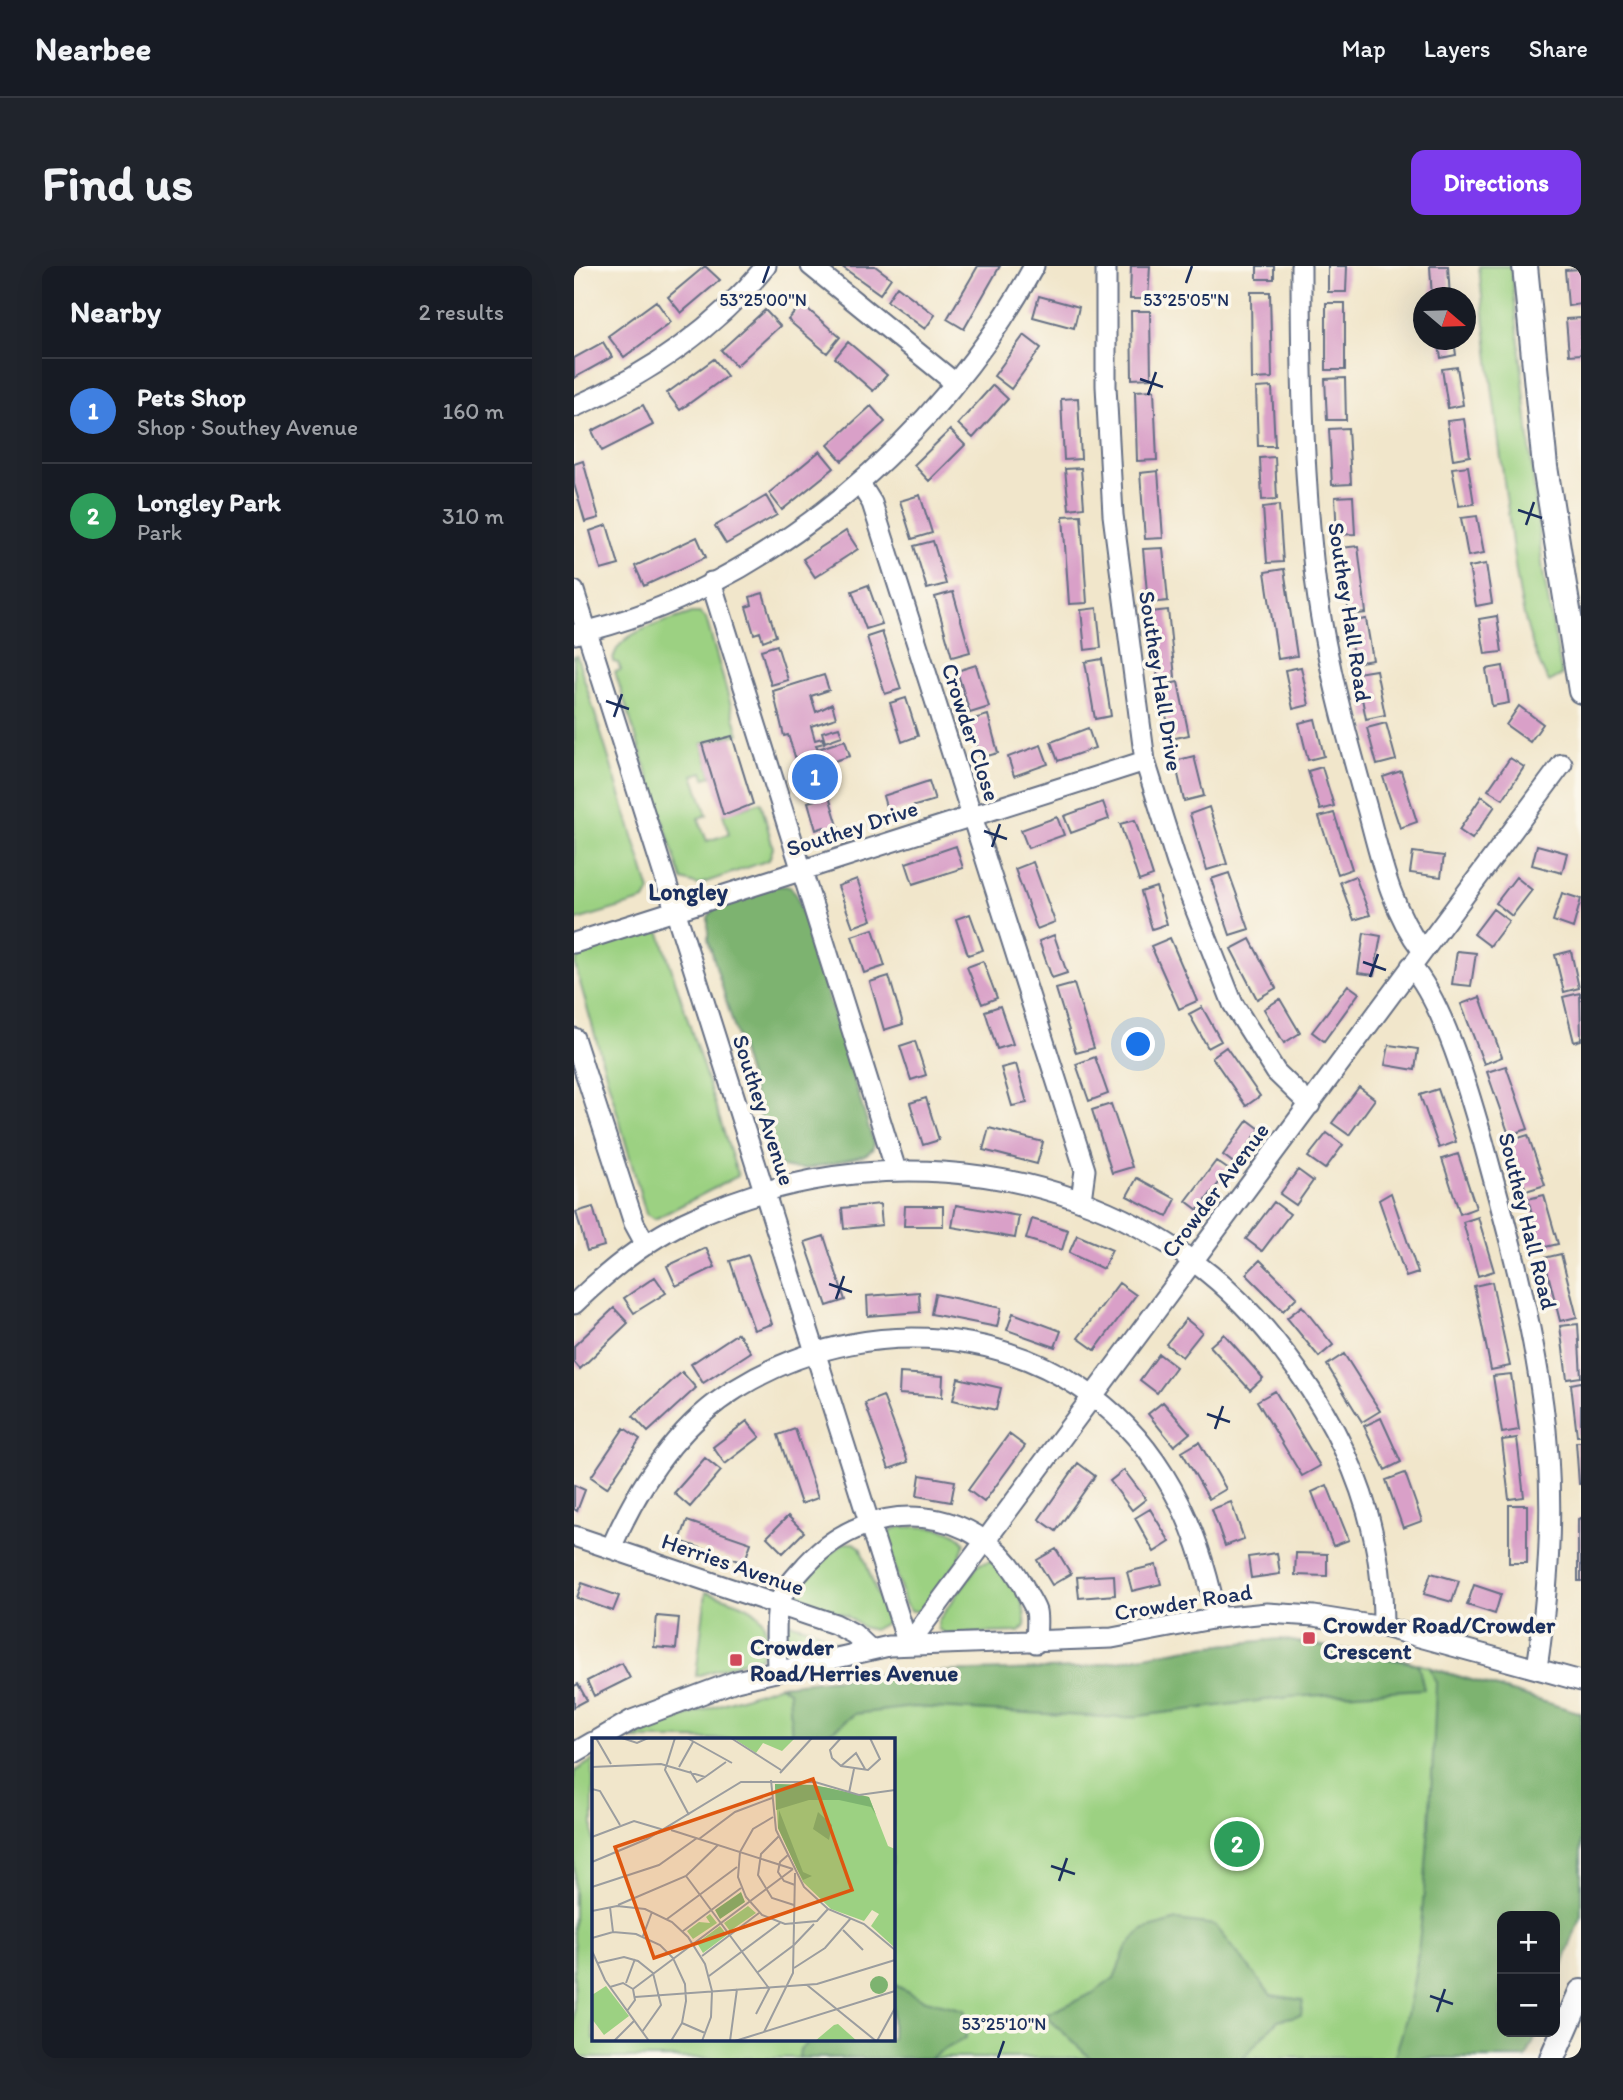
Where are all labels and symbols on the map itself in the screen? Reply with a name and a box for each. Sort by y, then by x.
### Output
north arrow [1413,287,1476,350]
text: 53°25'00"N [719,289,807,311]
text: 53°25'05"N [1143,289,1229,311]
street label: Southey Hall Road [1322,520,1378,704]
street label: Southey Hall Drive [1133,589,1189,773]
street label: Crowder Close [936,660,1006,804]
pin: 1 [792,751,838,803]
street label: Southey Drive [783,794,921,862]
district label: Longley [648,877,729,907]
your location [1121,1027,1155,1061]
street label: Southey Avenue [726,1031,802,1189]
street label: Crowder Avenue [1155,1117,1275,1263]
street label: Southey Hall Road [1492,1130,1564,1313]
street label: Herries Avenue [658,1526,808,1602]
street label: Crowder Road [1112,1577,1254,1627]
place label: Crowder Road/Crowder Crescent [1323,1611,1556,1665]
marker: Crowder Road/Crowder Crescent [1301,1630,1317,1646]
place label: Crowder Road/Herries Avenue [750,1633,958,1687]
marker: Crowder Road/Herries Avenue [728,1652,744,1668]
inset map [592,1738,894,2040]
pin: 2 [1214,1818,1260,1870]
text: 53°25'10"N [962,2013,1047,2035]

